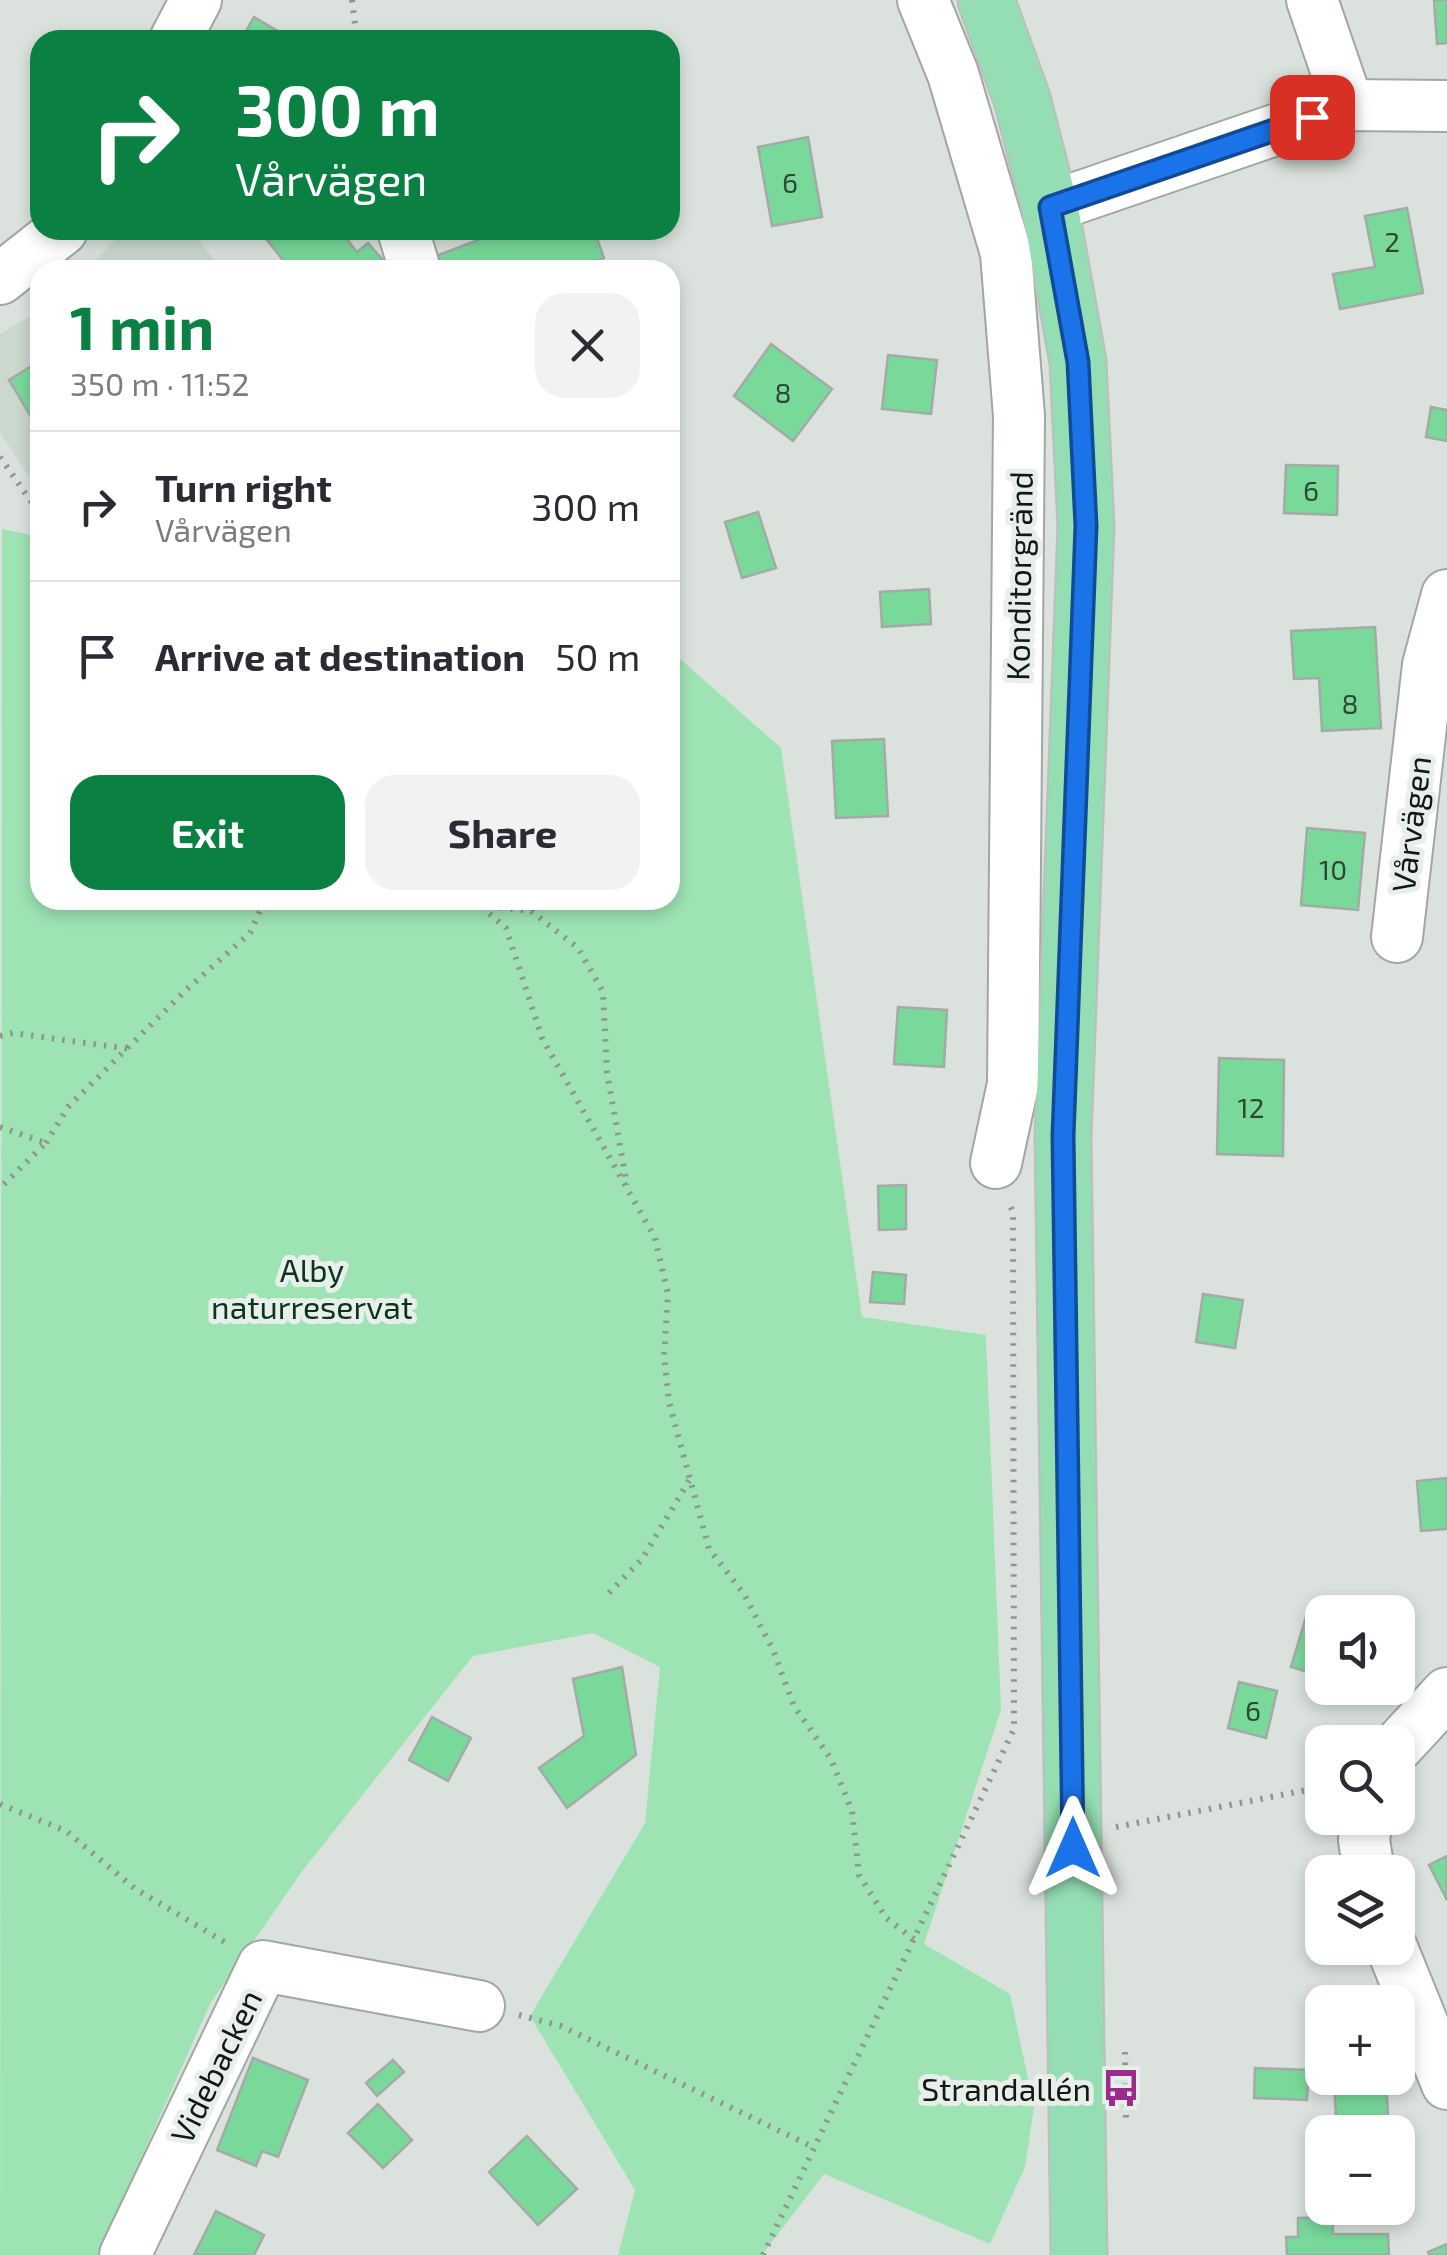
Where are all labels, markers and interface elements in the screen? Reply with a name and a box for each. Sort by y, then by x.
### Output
text: 300 m [235,66,440,150]
icon: right [70,70,200,200]
pin [1270,75,1355,160]
icon: arrive [1285,90,1340,145]
text: Vårvägen [235,151,427,205]
house number: 6 [782,165,798,199]
house number: 2 [1384,224,1400,258]
text: 1 min [70,290,214,362]
button: close [535,293,640,398]
text: 350 m · 11:52 [70,364,249,402]
house number: 8 [775,375,792,409]
text: Turn right [155,464,332,510]
street label: Konditorgränd [997,471,1039,681]
house number: 6 [1303,473,1319,507]
icon: right [70,479,125,534]
text: 300 m [531,483,640,529]
text: Vårvägen [155,510,292,548]
icon: arrive [70,629,125,684]
text: Arrive at destination [155,633,525,679]
text: 50 m [555,633,640,679]
house number: 8 [1342,686,1359,720]
street label: Vårvägen [1383,754,1437,894]
button: Exit [70,775,345,890]
button: Share [365,775,640,890]
house number: 10 [1319,852,1347,886]
house number: 12 [1238,1090,1264,1124]
park label: Alby naturreservat [211,1250,413,1325]
map controls [1305,1595,1415,2225]
button: sound [1305,1595,1415,1705]
house number: 6 [1245,1693,1261,1727]
button: search [1305,1725,1415,1835]
position arrow [1021,1796,1125,1900]
button: layers [1305,1855,1415,1965]
street label: Videbacken [162,1983,268,2149]
button: + [1305,1985,1415,2095]
bus stop icon: Strandallén [1100,2067,1142,2109]
place label: Strandallén [921,2069,1091,2107]
button: − [1305,2115,1415,2225]

